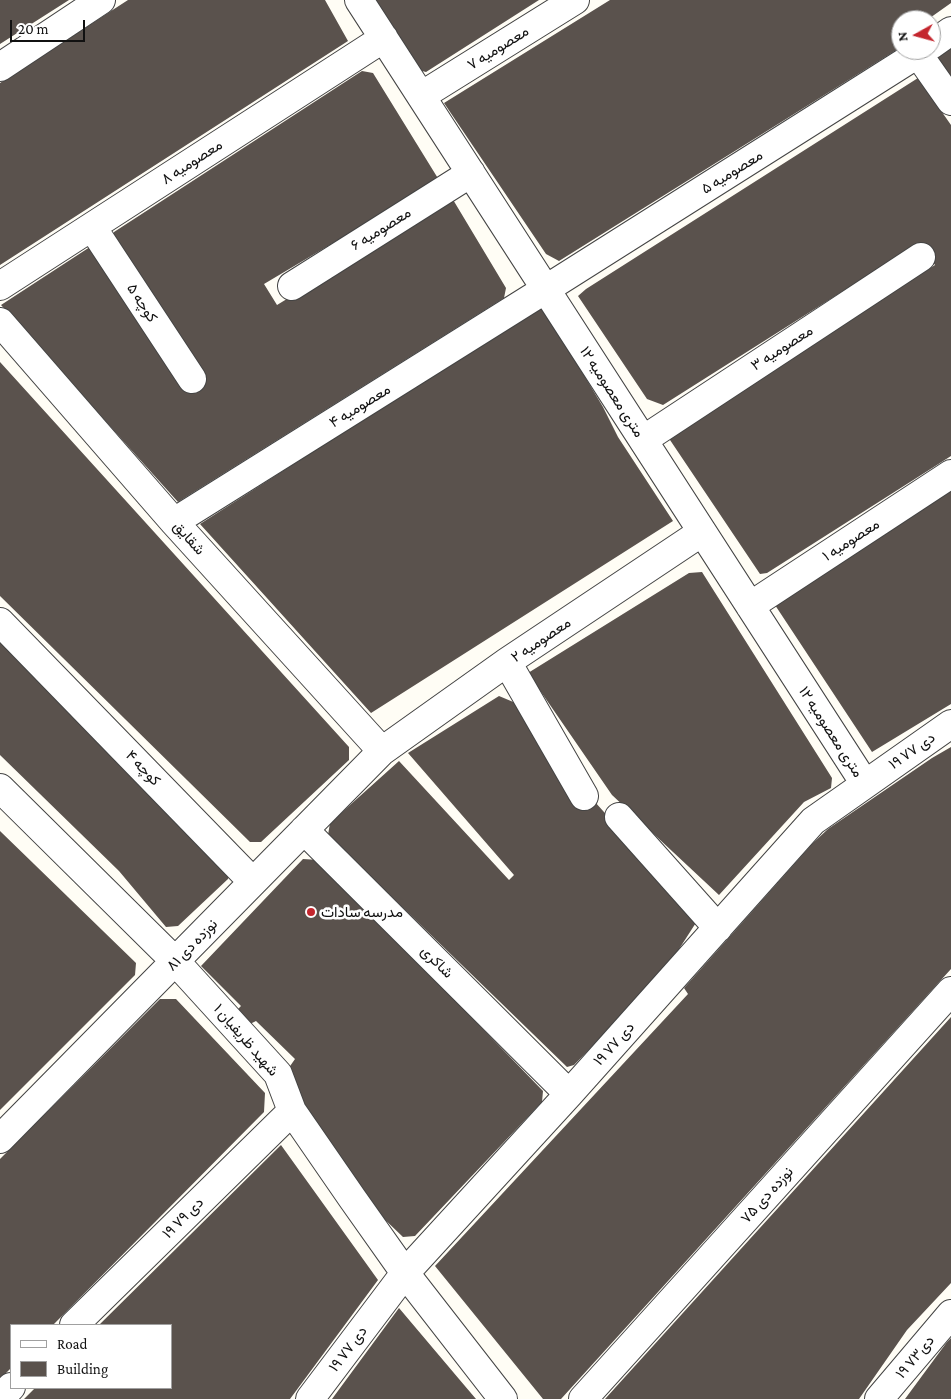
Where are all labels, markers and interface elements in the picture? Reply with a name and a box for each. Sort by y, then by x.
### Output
scale bar [12,10,88,42]
north arrow [891,10,941,60]
text: 20 m [18,21,49,37]
street label: معصومیه ۷ [464,22,532,74]
text: N [894,31,911,42]
street label: معصومیه ۸ [158,136,226,188]
street label: معصومیه ۵ [698,146,766,198]
street label: معصومیه ۶ [348,203,414,255]
street label: کوچه ۵ [123,280,161,326]
street label: معصومیه ۳ [748,321,816,375]
street label: ۱۲ متری معصومیه [576,343,648,441]
street label: معصومیه ۴ [326,380,394,432]
street label: معصومیه ۱ [819,515,883,565]
street label: شقایق [169,517,209,559]
street label: معصومیه ۲ [508,614,574,666]
street label: ۱۲ متری معصومیه [795,683,867,781]
street label: ۱۹ دی ۷۷ [885,729,939,773]
street label: کوچه ۴ [122,746,164,790]
place label: مدرسه سادات [321,903,403,921]
marker: مدرسه سادات [305,906,317,918]
street label: نوزده دی ۸۱ [163,915,221,975]
street label: شاکری [417,942,457,982]
street label: شهید ظریفیان ۱ [210,1000,282,1080]
street label: ۱۹ دی ۷۷ [590,1018,638,1070]
street label: نوزده دی ۷۵ [737,1163,797,1227]
street label: ۱۹ دی ۷۹ [159,1194,207,1242]
street label: ۱۹ دی ۷۷ [325,1323,371,1375]
legend [10,1324,172,1389]
street label: ۱۹ دی۷۳ [892,1332,938,1382]
text: Road [57,1336,87,1352]
text: Building [57,1361,108,1377]

